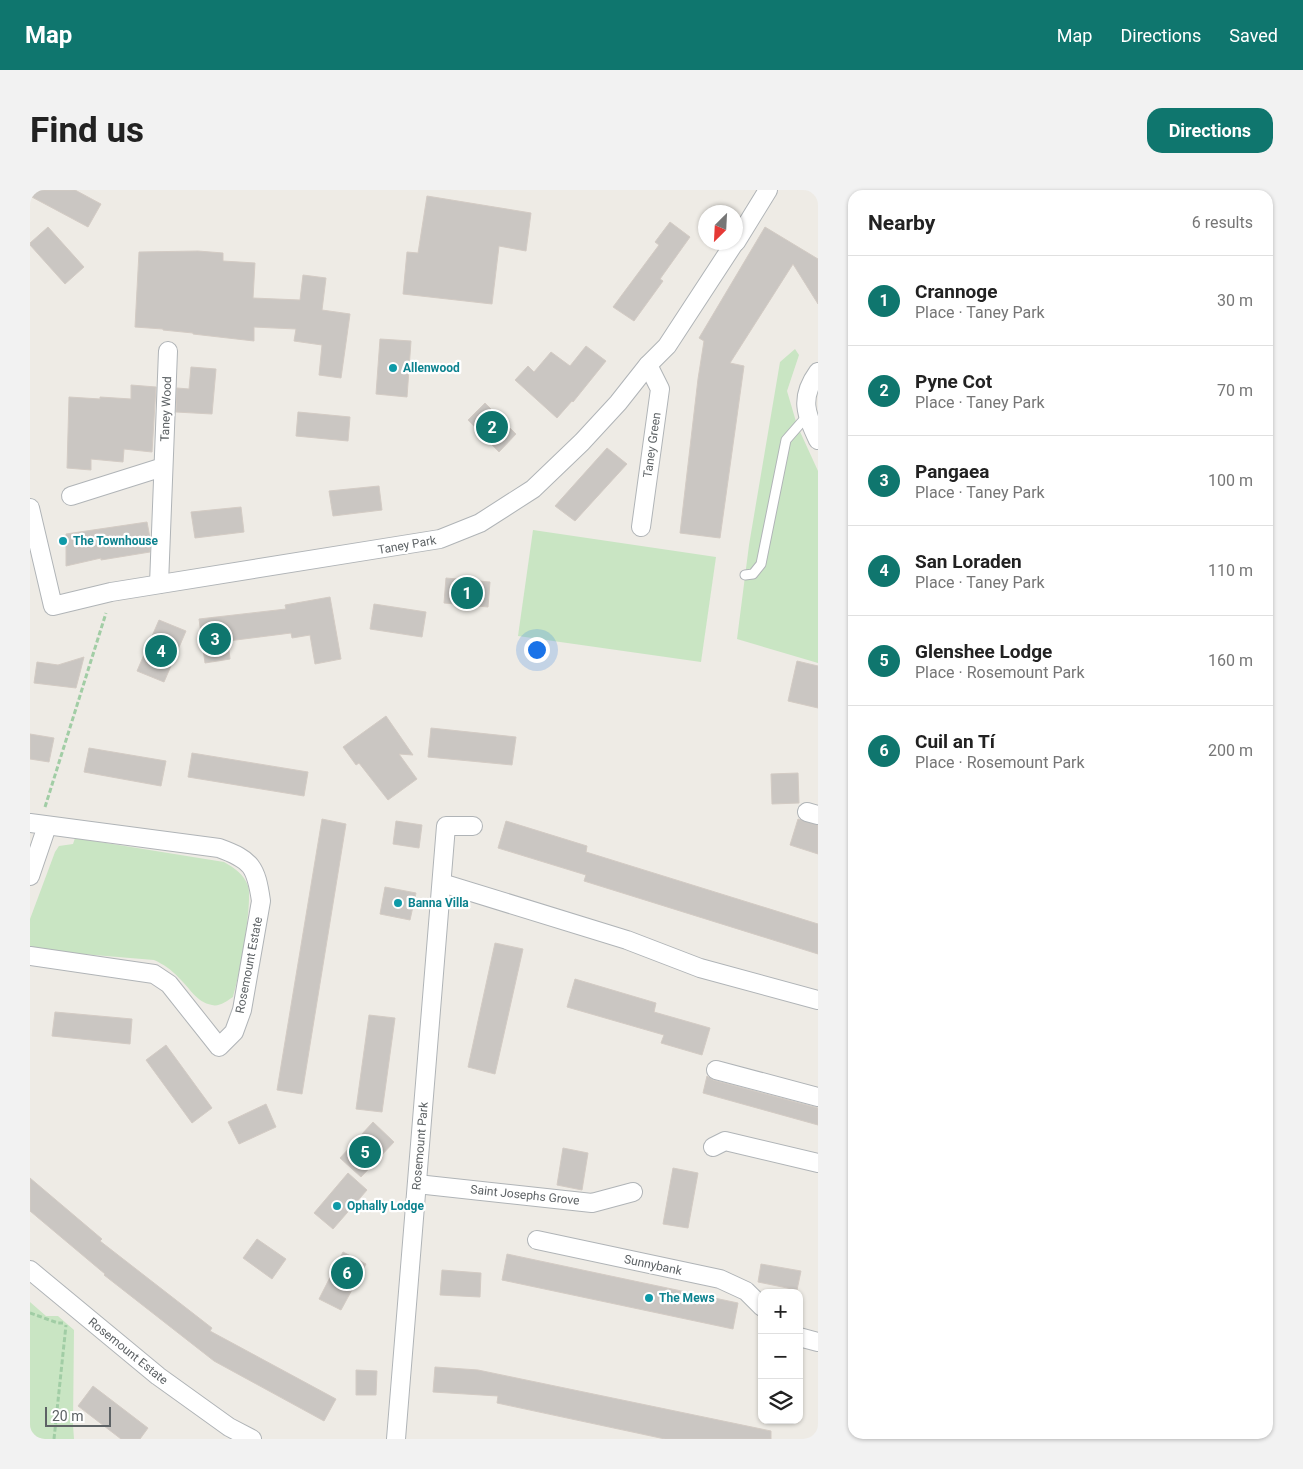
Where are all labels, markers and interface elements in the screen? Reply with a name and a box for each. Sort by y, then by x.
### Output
text: Map [25,21,72,49]
text: Map [1057,25,1092,46]
text: Directions [1120,25,1201,46]
text: Saved [1229,25,1278,46]
button: Directions [1147,108,1273,153]
text: Find us [30,110,144,151]
north arrow [698,205,743,250]
text: Nearby [868,211,935,235]
text: 6 results [1192,213,1253,232]
text: Crannoge [915,280,997,303]
text: 1 [879,291,889,310]
text: 30 m [1217,291,1253,310]
text: Place · Taney Park [915,303,1045,322]
place label: Allenwood [403,361,460,375]
marker: Allenwood [387,362,399,374]
text: Pyne Cot [915,370,992,393]
street label: Taney Wood [158,376,174,442]
text: 2 [879,381,889,400]
text: 70 m [1217,381,1253,400]
text: Place · Taney Park [915,393,1045,412]
pin: 2 [476,408,508,446]
street label: Taney Green [640,411,664,479]
text: Pangaea [915,460,989,483]
text: 3 [879,471,889,490]
text: 100 m [1208,471,1253,490]
text: Place · Taney Park [915,483,1045,502]
street label: Taney Park [377,533,438,557]
place label: The Townhouse [73,534,158,548]
marker: The Townhouse [57,535,69,547]
text: San Loraden [915,550,1022,573]
text: 4 [879,561,889,580]
text: 110 m [1208,561,1253,580]
text: Place · Taney Park [915,573,1045,592]
pin: 1 [451,574,483,612]
pin: 3 [199,620,231,658]
pin: 4 [145,632,177,670]
your location [524,637,550,663]
text: Glenshee Lodge [915,640,1052,663]
text: 5 [879,651,889,670]
text: 160 m [1208,651,1253,670]
text: Place · Rosemount Park [915,663,1085,682]
text: Cuil an Tí [915,730,995,753]
text: 6 [879,741,889,760]
text: 200 m [1208,741,1253,760]
text: Place · Rosemount Park [915,753,1085,772]
place label: Banna Villa [408,896,469,910]
marker: Banna Villa [392,897,404,909]
street label: Rosemount Estate [233,916,265,1014]
street label: Rosemount Park [409,1100,431,1191]
pin: 5 [349,1133,381,1171]
street label: Saint Josephs Grove [470,1182,580,1208]
place label: Ophally Lodge [347,1199,424,1213]
marker: Ophally Lodge [331,1200,343,1212]
street label: Sunnybank [623,1252,684,1278]
pin: 6 [331,1254,363,1292]
map controls [758,1289,803,1424]
button: + [758,1289,803,1334]
place label: The Mews [659,1291,715,1305]
marker: The Mews [643,1292,655,1304]
street label: Rosemount Estate [85,1315,171,1387]
button: − [758,1334,803,1379]
button: layers [758,1379,803,1424]
scale bar [45,1404,111,1427]
text: 20 m [52,1408,84,1424]

